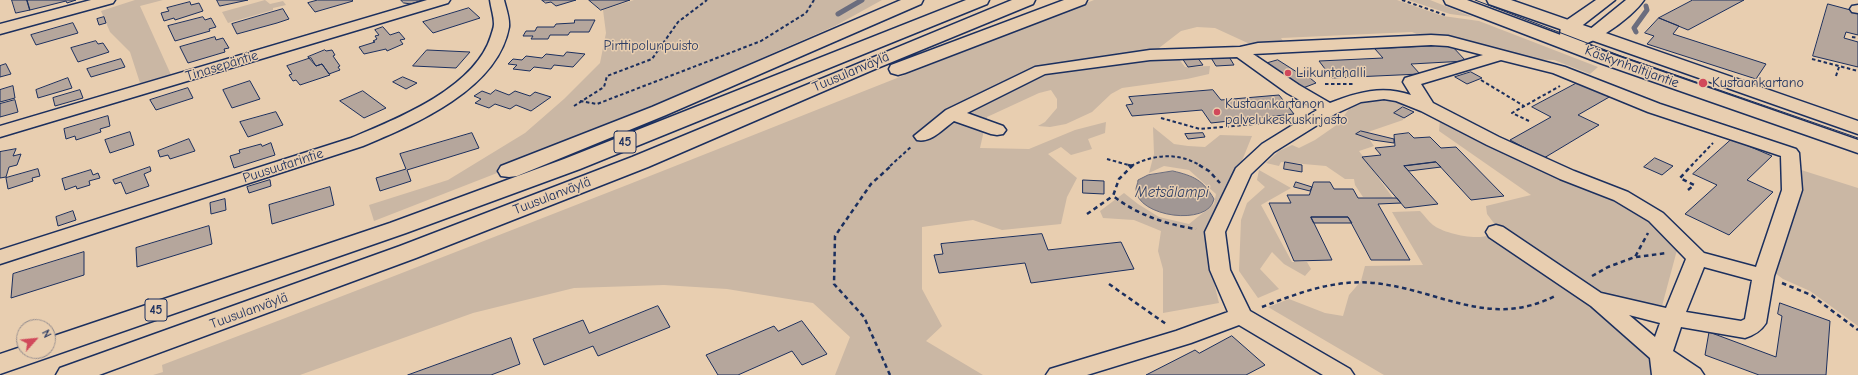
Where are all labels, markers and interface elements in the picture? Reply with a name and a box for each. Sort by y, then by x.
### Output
park label: Pirttipolunpuisto [603,38,699,54]
street label: Käskynhaltijantie [1583,42,1681,92]
street label: Tinasepäntie [184,47,260,85]
street label: Tuusulanväylä [810,48,892,96]
place label: Liikuntahalli [1296,65,1366,81]
marker: Liikuntahalli [1283,68,1293,78]
place label: Kustaankartano [1712,75,1804,91]
marker: Kustaankartano [1697,77,1709,89]
place label: Kustaankartanon palvelukeskuskirjasto [1225,96,1347,128]
marker: Kustaankartanon palvelukeskuskirjasto [1212,107,1222,117]
road number: 45 [614,131,636,153]
street label: Puusuutarintie [241,145,325,187]
street label: Tuusulanväylä [511,173,593,219]
water label: Metsälampi [1135,184,1209,202]
street label: Tuusulanväylä [208,289,290,333]
road number: 45 [145,299,167,321]
north arrow [16,319,56,359]
text: N [39,328,54,340]

